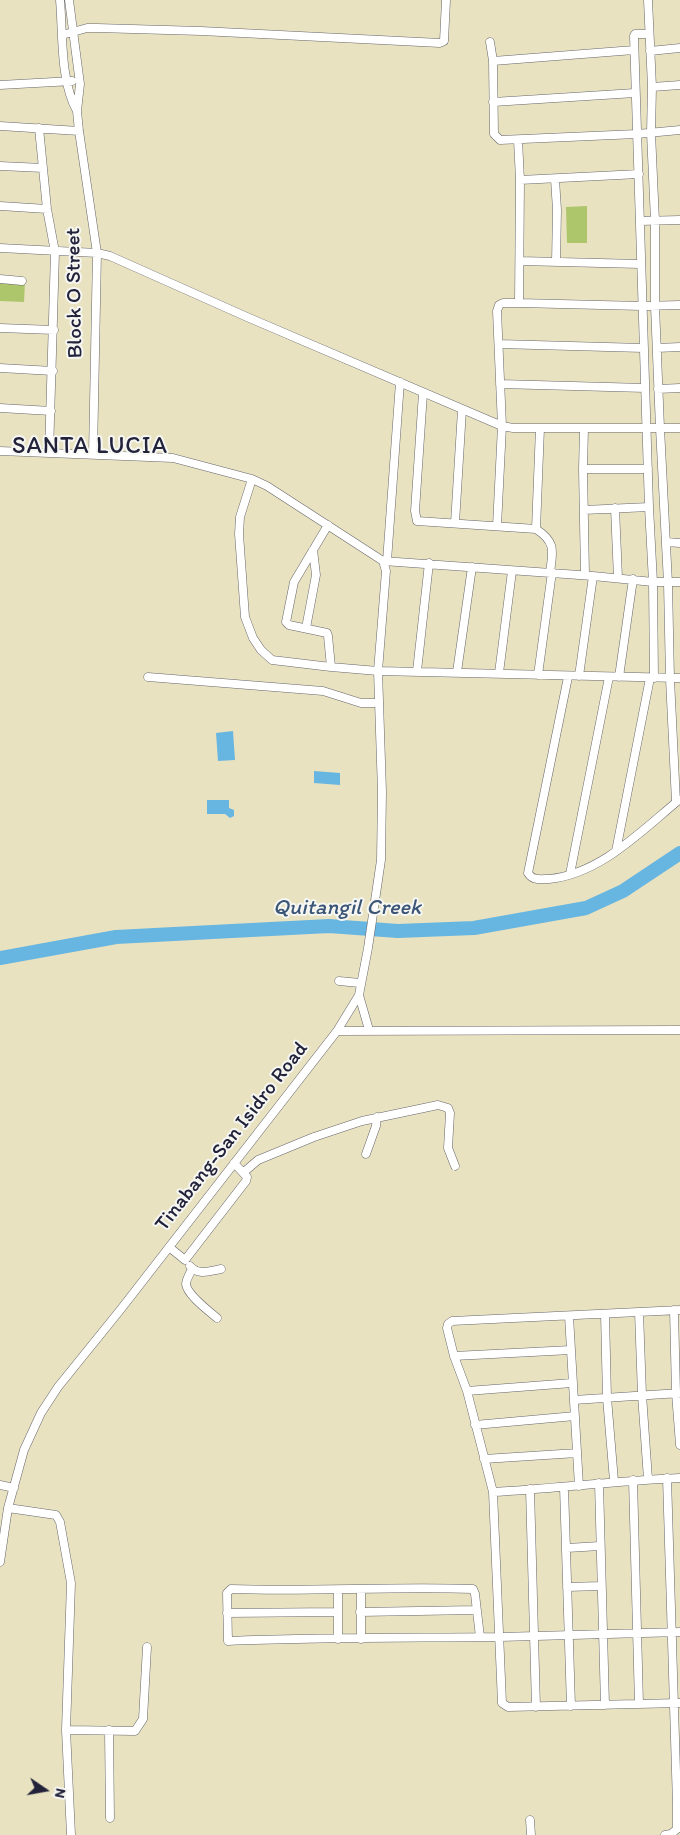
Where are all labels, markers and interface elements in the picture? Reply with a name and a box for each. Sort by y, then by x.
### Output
street label: Block O Street [61,227,89,359]
district label: SANTA LUCIA [11,433,169,461]
water label: Quitangil Creek [273,895,421,921]
street label: Tinabang-San Isidro Road [150,1037,314,1237]
north arrow [20,1765,70,1815]
text: N [51,1787,69,1800]

